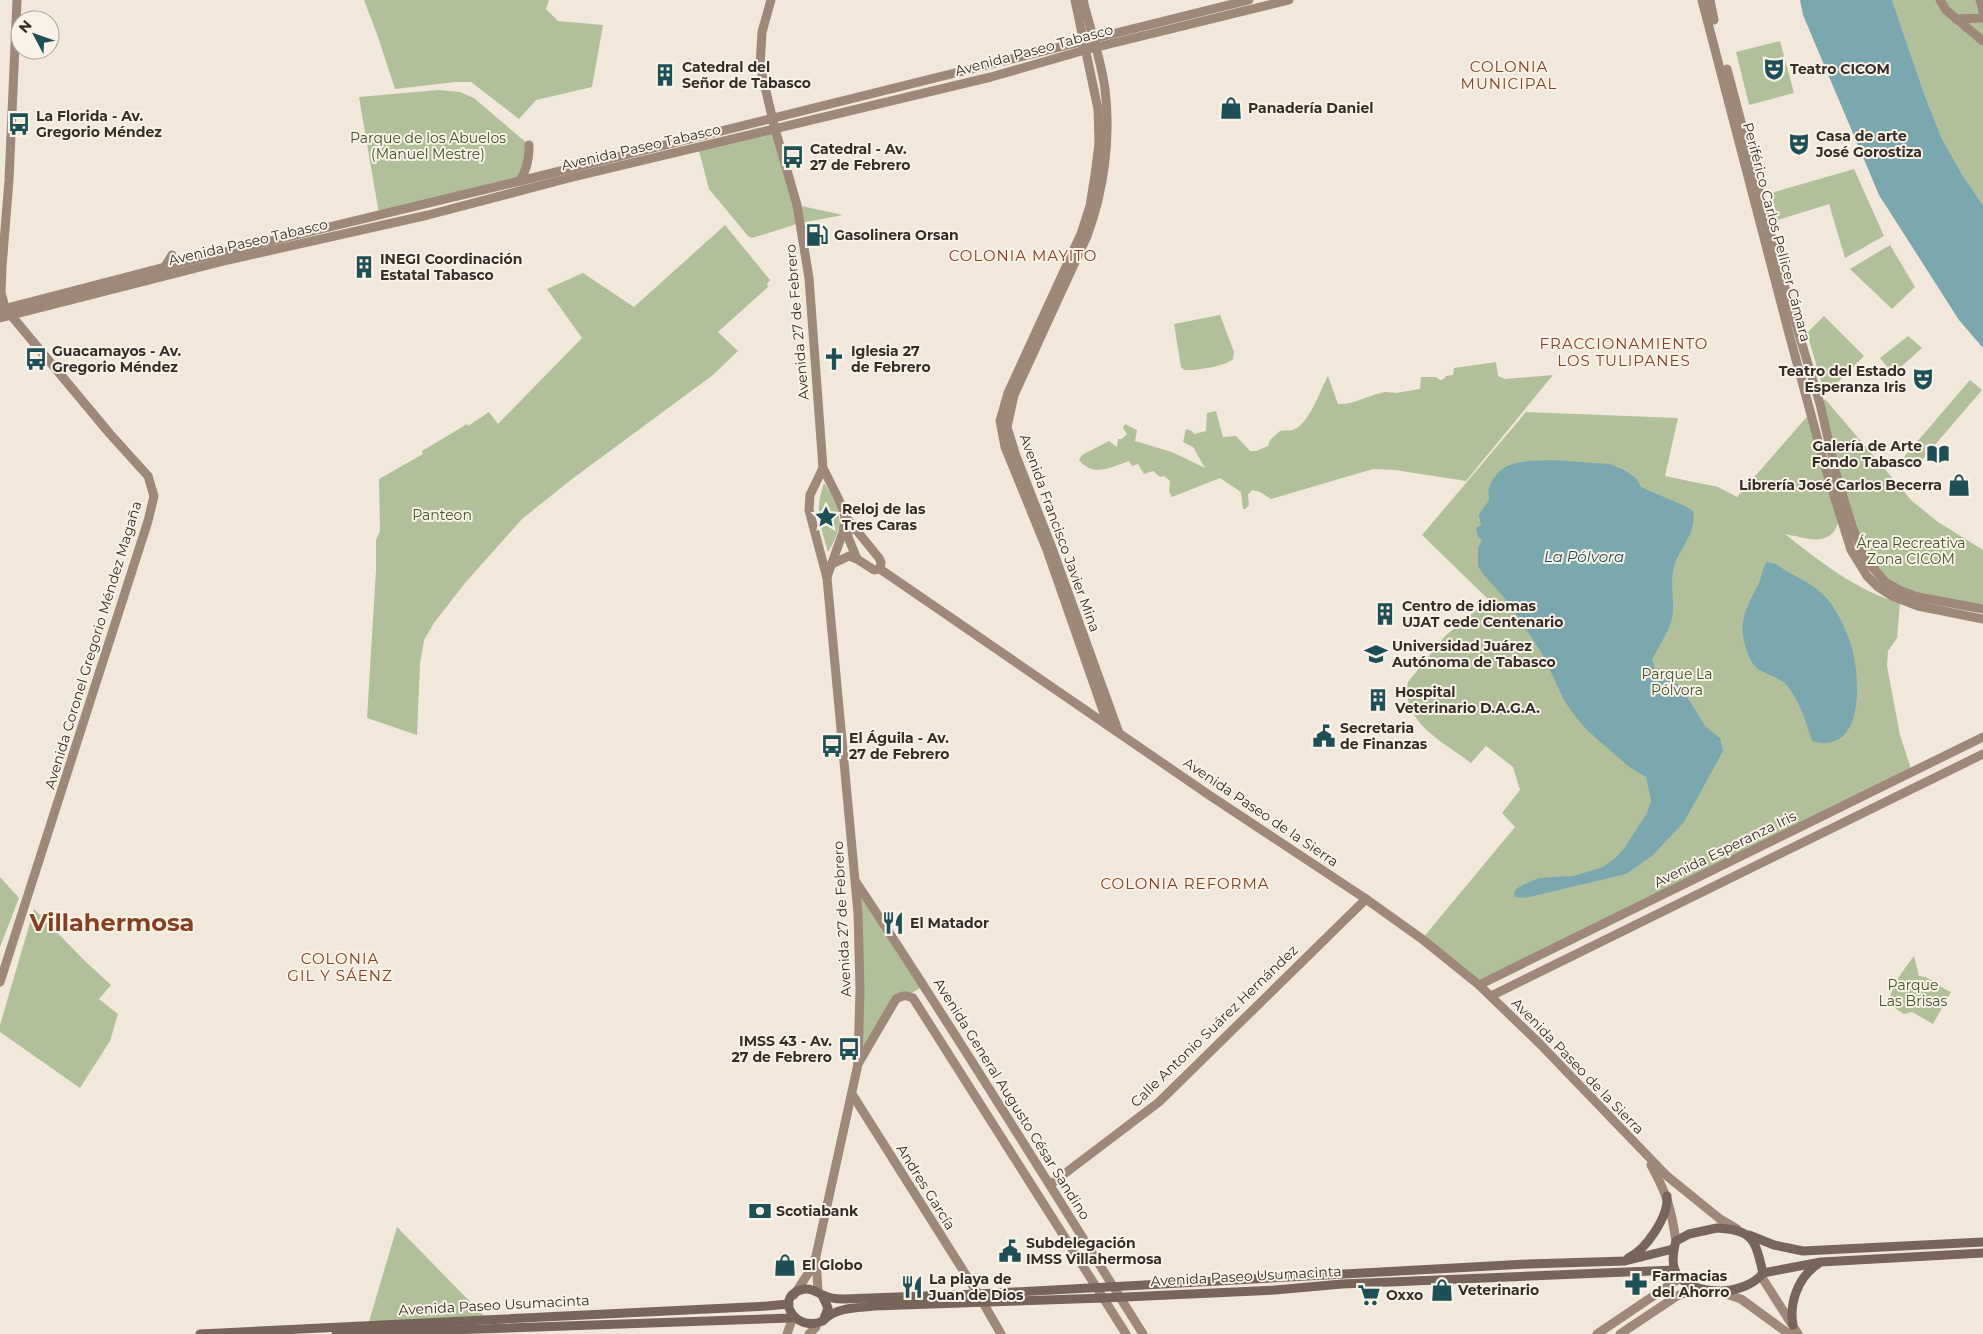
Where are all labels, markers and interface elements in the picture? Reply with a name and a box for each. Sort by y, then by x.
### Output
north arrow [10,10,60,60]
text: N [15,16,36,37]
street label: Avenida Paseo Tabasco [953,20,1115,80]
theatre icon: Teatro CICOM [1761,56,1787,82]
district label: COLONIA MUNICIPAL [1461,57,1557,93]
place label: Catedral del Señor de Tabasco [682,58,811,92]
place label: Teatro CICOM [1790,60,1890,78]
building icon: Catedral del Señor de Tabasco [652,62,678,88]
shop icon: Panadería Daniel [1218,95,1244,121]
place label: Panadería Daniel [1248,99,1374,117]
place label: La Florida - Av. Gregorio Méndez [36,107,162,141]
bus stop icon: La Florida - Av. Gregorio Méndez [6,111,32,137]
street label: Avenida Paseo Tabasco [560,120,723,174]
street label: Periférico Carlos Pellicer Cámara [1739,120,1815,344]
place label: Casa de arte José Gorostiza [1815,127,1922,161]
park label: Parque de los Abuelos (Manuel Mestre) [350,129,506,163]
theatre icon: Casa de arte José Gorostiza [1786,131,1812,157]
place label: Catedral - Av. 27 de Febrero [810,140,910,174]
bus stop icon: Catedral - Av. 27 de Febrero [780,144,806,170]
street label: Avenida Paseo Tabasco [167,215,330,269]
fuel station icon: Gasolinera Orsan [804,222,830,248]
place label: Gasolinera Orsan [834,226,959,244]
street label: Avenida 27 de Febrero [781,243,813,401]
district label: COLONIA MAYITO [949,246,1097,265]
place label: INEGI Coordinación Estatal Tabasco [380,250,522,284]
building icon: INEGI Coordinación Estatal Tabasco [351,254,377,280]
district label: FRACCIONAMIENTO LOS TULIPANES [1540,334,1708,370]
place label: Guacamayos - Av. Gregorio Méndez [52,342,182,376]
place label: Iglesia 27 de Febrero [851,342,931,376]
bus stop icon: Guacamayos - Av. Gregorio Méndez [23,346,49,372]
church icon: Iglesia 27 de Febrero [821,346,847,372]
place label: Teatro del Estado Esperanza Iris [1779,362,1907,396]
theatre icon: Teatro del Estado Esperanza Iris [1910,366,1936,392]
street label: Avenida Francisco Javier Mina [1016,432,1104,634]
place label: Galería de Arte Fondo Tabasco [1812,437,1922,471]
library icon: Galería de Arte Fondo Tabasco [1925,441,1951,467]
shop icon: Librería José Carlos Becerra [1946,472,1972,498]
place label: Librería José Carlos Becerra [1739,476,1942,494]
street label: Avenida Coronel Gregorio Méndez Magaña [41,499,145,791]
place label: Reloj de las Tres Caras [842,500,926,534]
place icon: Reloj de las Tres Caras [813,504,839,530]
park label: Panteon [412,506,472,524]
park label: Área Recreativa Zona CICOM [1856,534,1966,568]
water label: La Pólvora [1544,547,1624,566]
place label: Centro de idiomas UJAT cede Centenario [1402,597,1564,631]
building icon: Centro de idiomas UJAT cede Centenario [1372,601,1398,627]
place label: Universidad Juárez Autónoma de Tabasco [1391,637,1556,671]
school or university icon: Universidad Juárez Autónoma de Tabasco [1363,641,1389,667]
park label: Parque La Pólvora [1641,665,1713,699]
place label: Hospital Veterinario D.A.G.A. [1394,683,1540,717]
building icon: Hospital Veterinario D.A.G.A. [1365,687,1391,713]
place label: Secretaria de Finanzas [1340,719,1428,753]
public building icon: Secretaria de Finanzas [1311,723,1337,749]
place label: El Águila - Av. 27 de Febrero [849,729,949,763]
bus stop icon: El Águila - Av. 27 de Febrero [819,733,845,759]
street label: Avenida Paseo de la Sierra [1180,753,1342,871]
street label: Avenida Esperanza Iris [1651,807,1799,891]
street label: Avenida 27 de Febrero [829,840,855,998]
district label: COLONIA REFORMA [1100,874,1270,893]
district label: Villahermosa [29,908,194,937]
restaurant icon: El Matador [880,910,906,936]
place label: El Matador [910,914,989,932]
street label: Calle Antonio Suárez Hernández [1127,941,1301,1111]
district label: COLONIA GIL Y SÁENZ [287,949,393,985]
street label: Avenida General Augusto César Sandino [930,975,1094,1223]
park label: Parque Las Brisas [1879,976,1948,1010]
street label: Avenida Paseo de la Sierra [1508,994,1648,1138]
place label: IMSS 43 - Av. 27 de Febrero [732,1032,832,1066]
bus stop icon: IMSS 43 - Av. 27 de Febrero [836,1036,862,1062]
street label: Andres García [892,1141,960,1233]
bank icon: Scotiabank [747,1198,773,1224]
place label: Scotiabank [776,1202,859,1220]
place label: Subdelegación IMSS Villahermosa [1026,1234,1162,1268]
public building icon: Subdelegación IMSS Villahermosa [997,1238,1023,1264]
shop icon: El Globo [772,1252,798,1278]
place label: El Globo [802,1256,863,1274]
street label: Avenida Paseo Usumacinta [1150,1262,1342,1290]
place label: Farmacias del Ahorro [1652,1267,1729,1301]
place label: La playa de Juan de Dios [928,1270,1024,1304]
pharmacy icon: Farmacias del Ahorro [1623,1271,1649,1297]
restaurant icon: La playa de Juan de Dios [899,1274,925,1300]
shop icon: Veterinario [1429,1277,1455,1303]
place label: Veterinario [1457,1281,1539,1299]
supermarket icon: Oxxo [1356,1282,1382,1308]
place label: Oxxo [1386,1286,1423,1304]
street label: Avenida Paseo Usumacinta [398,1291,590,1319]

